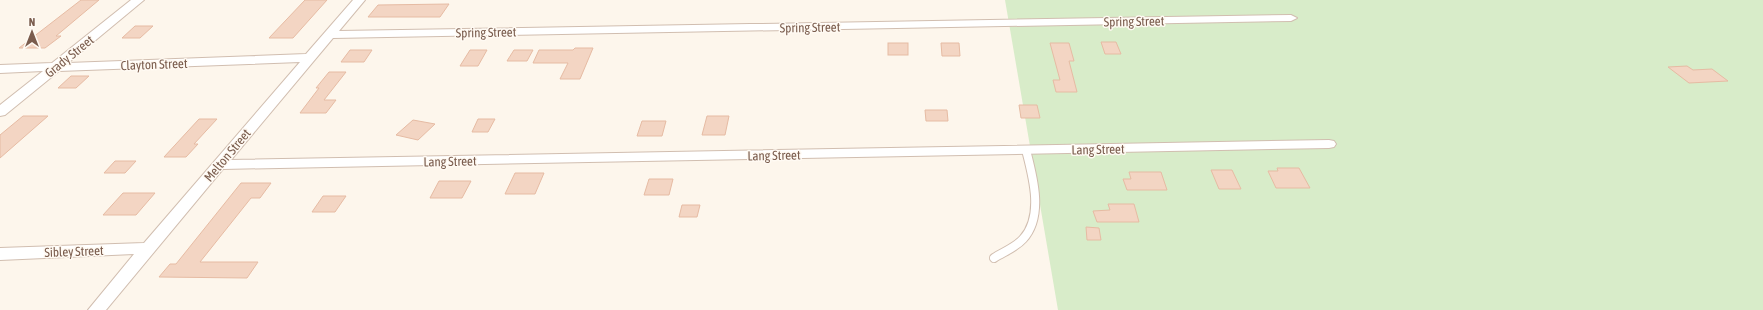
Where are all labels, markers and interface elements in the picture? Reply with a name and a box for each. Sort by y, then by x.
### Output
north arrow [12,12,52,52]
street label: Spring Street [1104,13,1165,30]
text: N [29,16,35,28]
street label: Spring Street [780,19,841,36]
street label: Spring Street [456,24,517,41]
street label: Grady Street [42,32,97,81]
street label: Clayton Street [120,56,188,73]
street label: Melton Street [201,126,254,185]
street label: Lang Street [1071,142,1125,157]
street label: Lang Street [747,148,801,163]
street label: Lang Street [423,154,477,169]
street label: Sibley Street [44,243,104,260]

